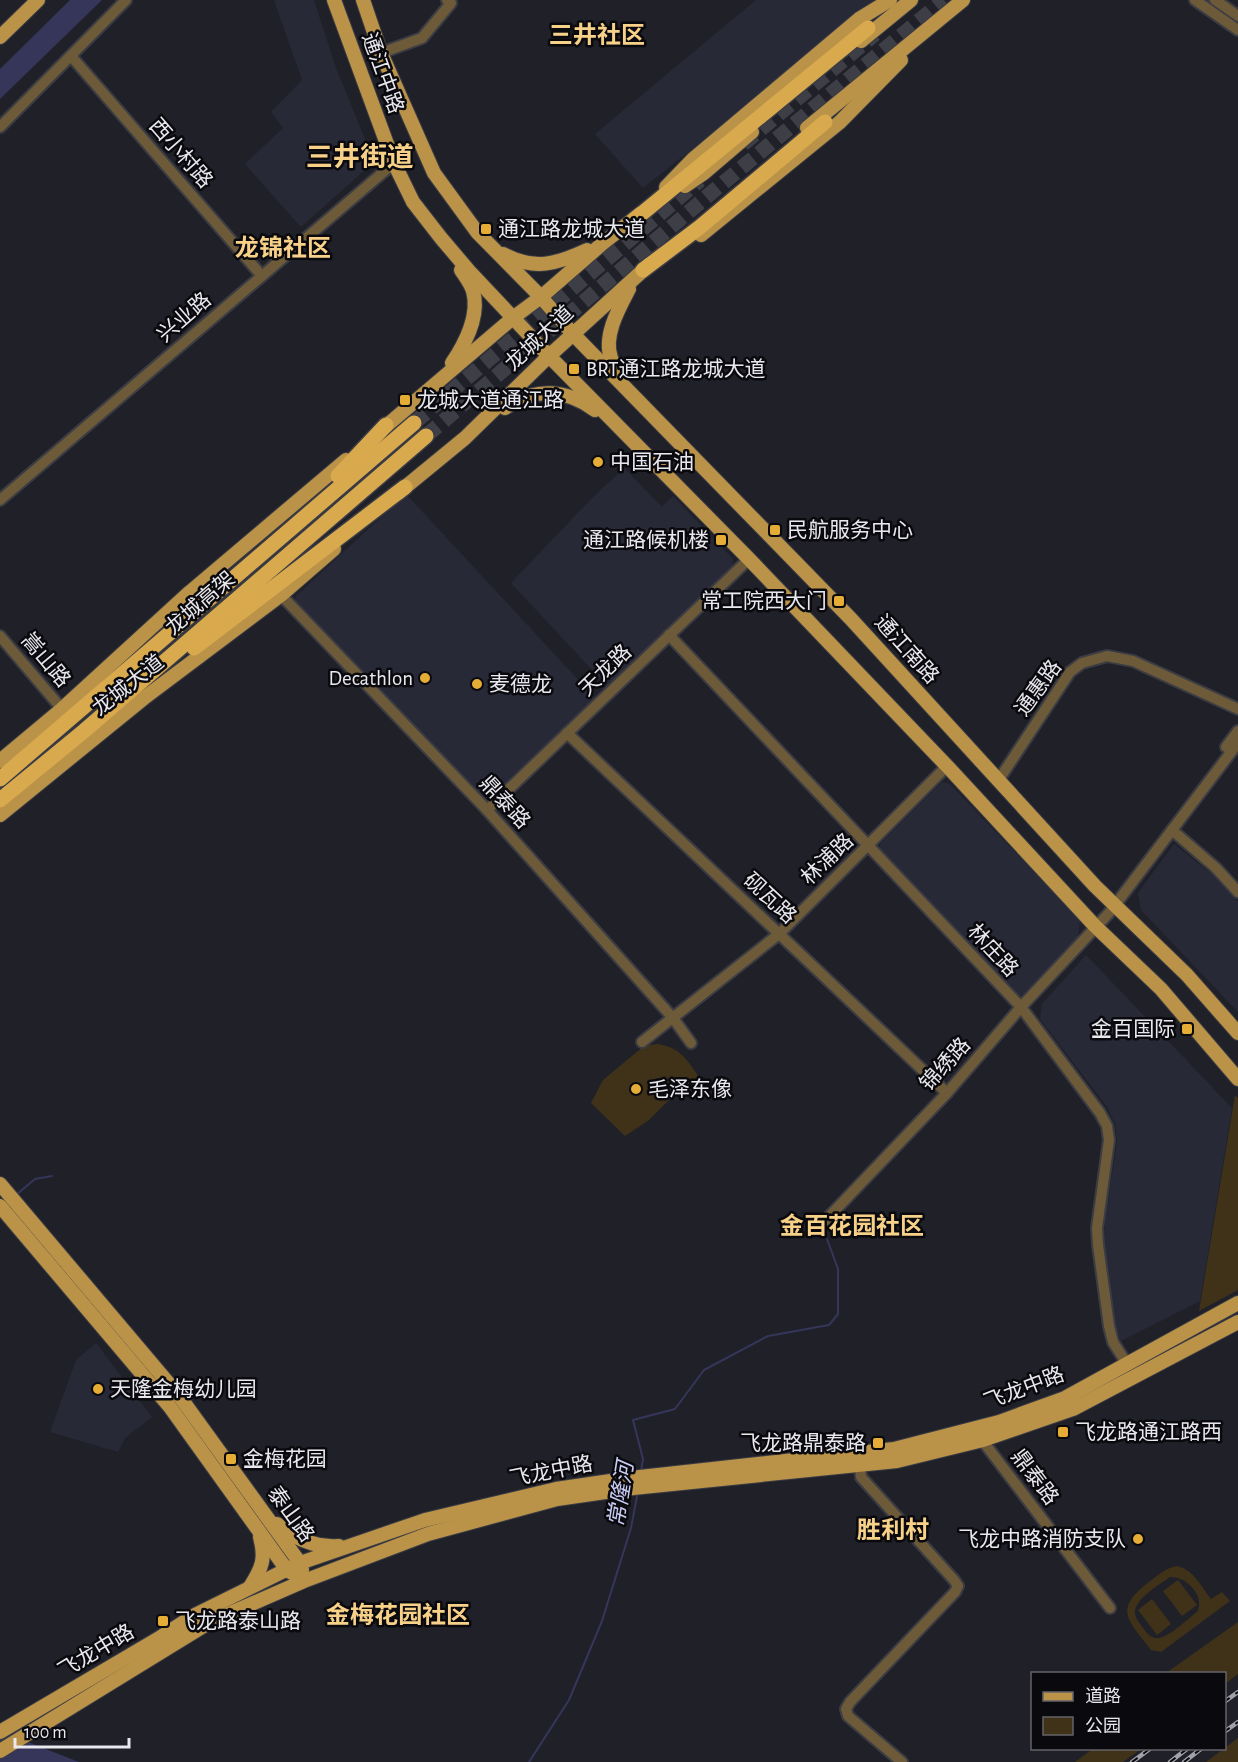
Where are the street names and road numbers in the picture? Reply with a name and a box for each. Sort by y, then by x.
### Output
street label: 通江中路 [358,30,408,116]
street label: 西小村路 [145,114,217,192]
street label: 兴业路 [153,288,215,346]
street label: 龙城大道 [501,301,577,375]
street label: 龙城高架 [161,567,239,639]
street label: 通江南路 [871,610,943,688]
street label: 嵩山路 [17,629,75,691]
street label: 天龙路 [575,640,635,700]
street label: 龙城大道 [88,650,168,720]
street label: 通惠路 [1011,656,1065,720]
street label: 鼎泰路 [475,771,535,833]
street label: 林浦路 [797,829,857,889]
street label: 砚瓦路 [739,868,801,928]
street label: 林庄路 [963,919,1023,981]
street label: 锦绣路 [916,1033,974,1095]
street label: 飞龙中路 [981,1363,1067,1413]
street label: 鼎泰路 [1007,1445,1063,1509]
street label: 飞龙中路 [508,1452,594,1490]
street label: 泰山路 [264,1482,318,1546]
street label: 飞龙中路 [54,1620,138,1682]

